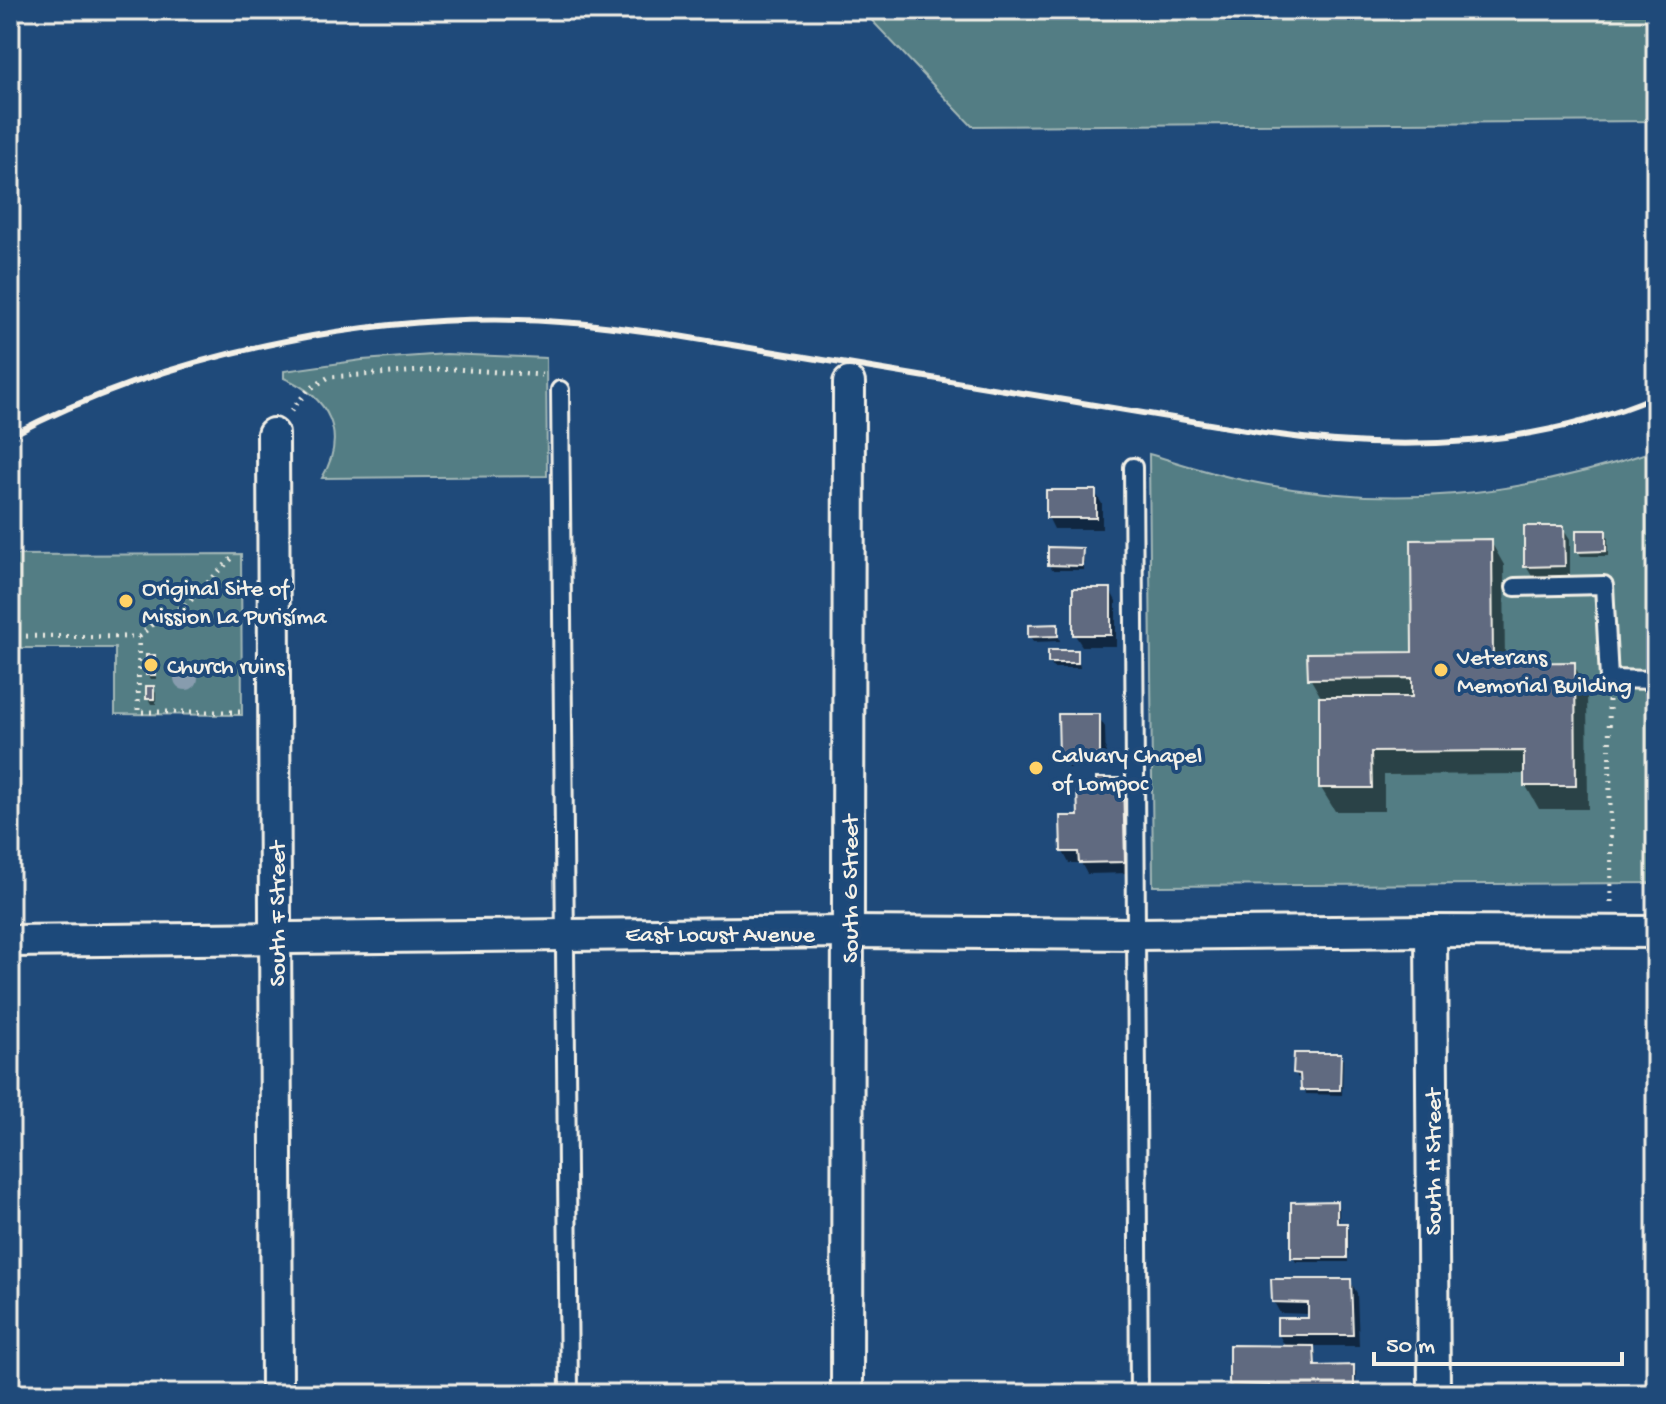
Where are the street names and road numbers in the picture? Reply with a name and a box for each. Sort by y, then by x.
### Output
street label: South G Street [838,813,867,963]
street label: South F Street [265,839,294,987]
street label: East Locust Avenue [625,922,815,951]
street label: South H Street [1421,1087,1450,1235]

